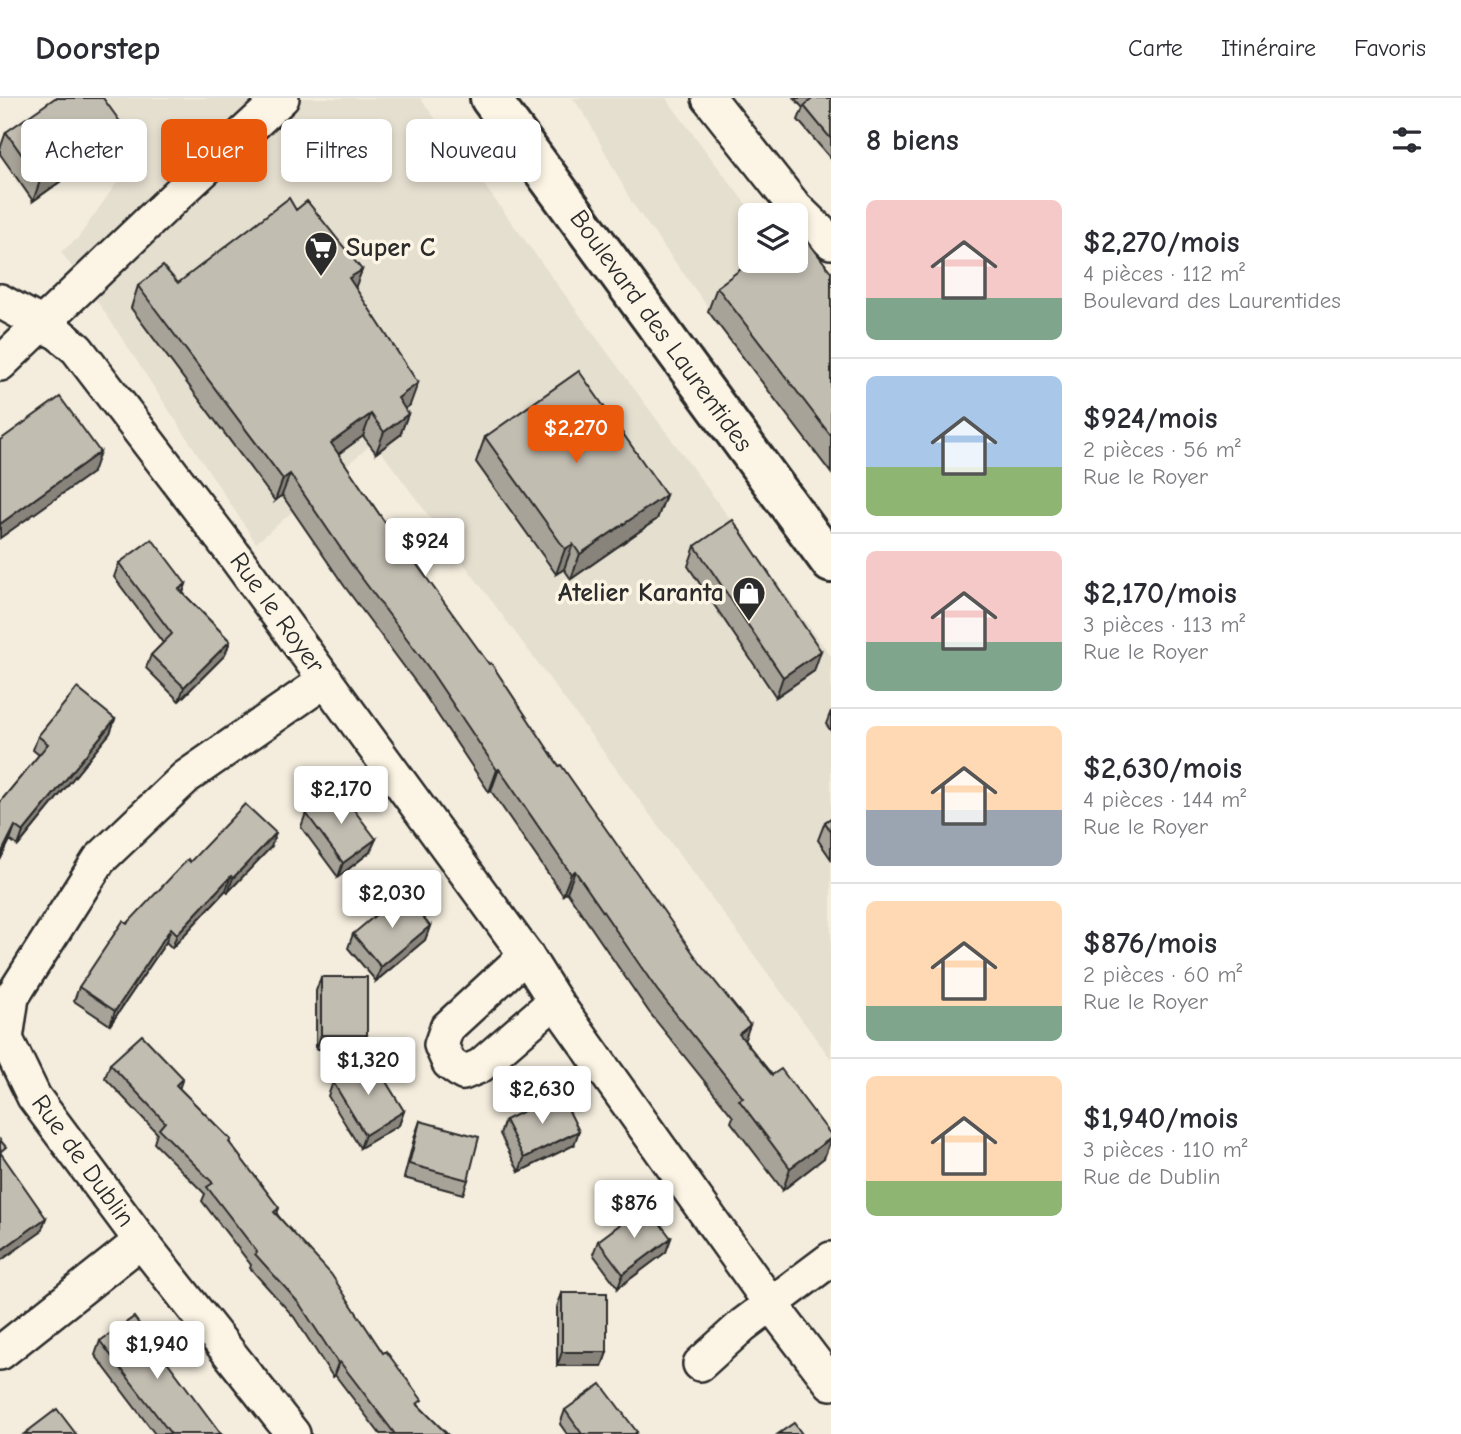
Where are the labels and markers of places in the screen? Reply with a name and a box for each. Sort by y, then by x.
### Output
supermarket icon: Super C [302,229,340,278]
place label: Super C [346,233,436,263]
pin: $2,270 [519,406,633,465]
pin: $924 [384,518,466,578]
shop icon: Atelier Karanta [730,574,768,623]
place label: Atelier Karanta [558,578,724,608]
pin: $2,170 [284,766,398,826]
pin: $2,030 [335,870,449,930]
pin: $1,320 [311,1038,425,1097]
pin: $2,630 [485,1066,599,1126]
pin: $876 [593,1180,675,1240]
pin: $1,940 [100,1322,214,1381]

